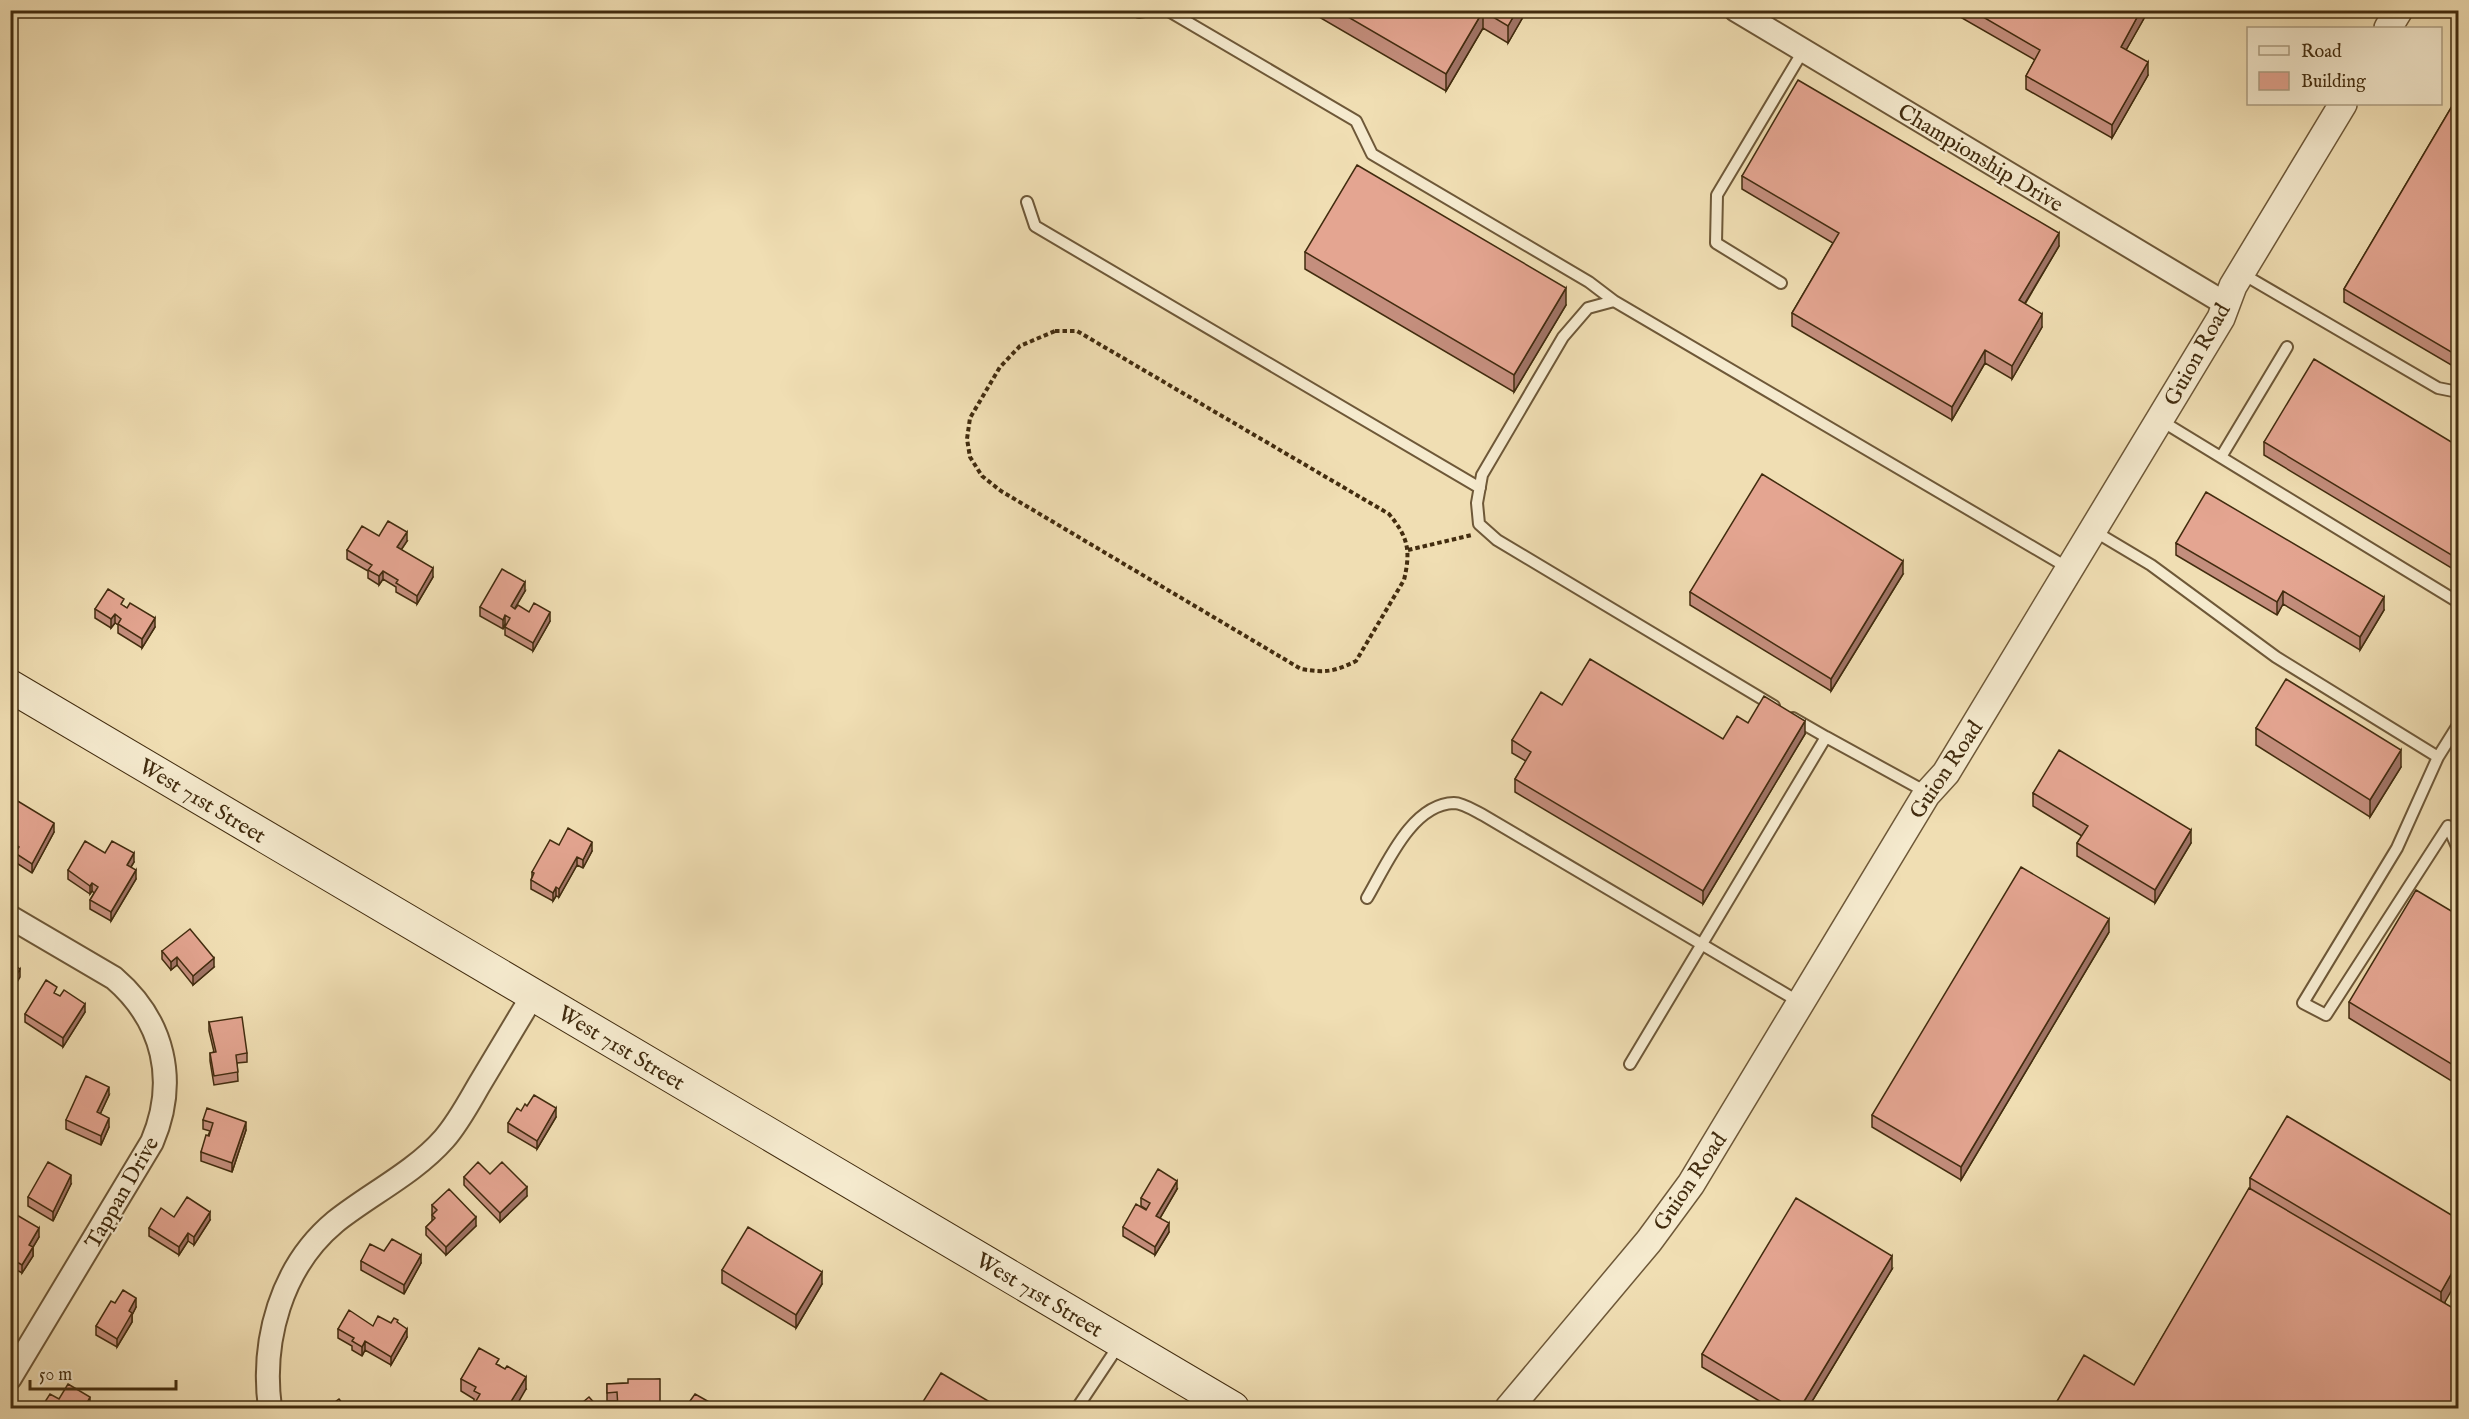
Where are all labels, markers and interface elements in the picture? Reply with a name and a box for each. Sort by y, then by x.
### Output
legend [2247,27,2442,105]
text: Road [2301,41,2342,64]
text: Building [2301,71,2366,94]
street label: Championship Drive [1892,98,2068,219]
street label: Guion Road [2158,299,2237,411]
street label: Guion Road [1904,715,1990,825]
street label: West 71st Street [133,753,271,851]
street label: West 71st Street [552,1000,690,1098]
street label: Guion Road [1648,1127,1734,1237]
street label: Tappan Drive [79,1132,166,1254]
street label: West 71st Street [970,1247,1108,1345]
scale bar [30,1353,176,1391]
text: 50 m [39,1364,72,1387]

